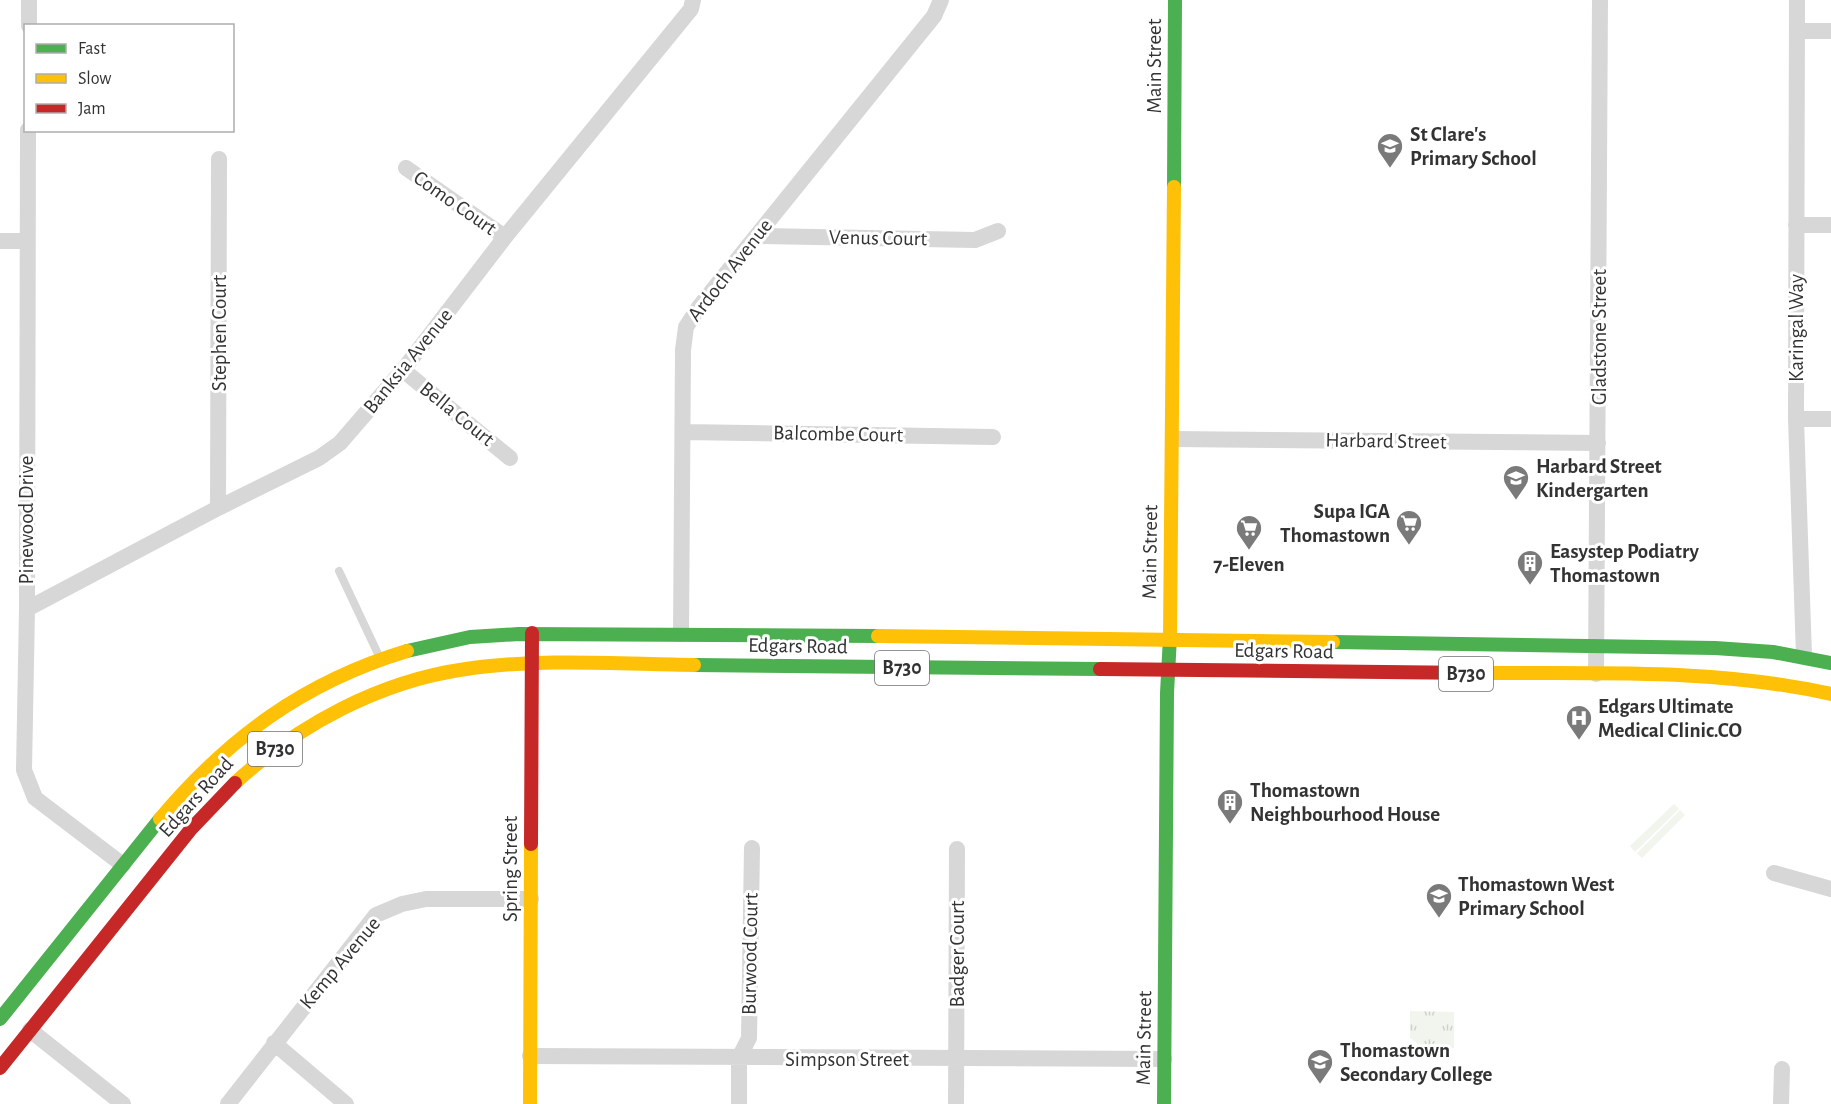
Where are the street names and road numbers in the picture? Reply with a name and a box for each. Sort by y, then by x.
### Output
street label: Main Street [1144,18,1165,113]
street label: Como Court [410,167,501,239]
street label: Ardoch Avenue [684,215,776,325]
street label: Venus Court [829,227,928,249]
street label: Gladstone Street [1589,269,1610,405]
street label: Karingal Way [1786,274,1807,382]
street label: Stephen Court [209,275,230,391]
street label: Banksia Avenue [359,304,457,418]
street label: Bella Court [416,378,498,450]
street label: Balcombe Court [773,422,903,446]
street label: Harbard Street [1325,429,1447,453]
street label: Pinewood Drive [16,455,37,585]
street label: Main Street [1139,504,1161,600]
street label: Edgars Road [748,635,848,657]
street label: Edgars Road [1234,640,1334,662]
road number: B730 [875,651,929,685]
road number: B730 [1439,657,1493,691]
road number: B730 [248,732,302,766]
street label: Edgars Road [155,753,237,841]
street label: Spring Street [500,816,521,922]
street label: Burwood Court [738,892,762,1015]
street label: Badger Court [947,900,968,1007]
street label: Kemp Avenue [296,913,384,1013]
street label: Main Street [1133,990,1155,1086]
street label: Simpson Street [785,1049,909,1070]

